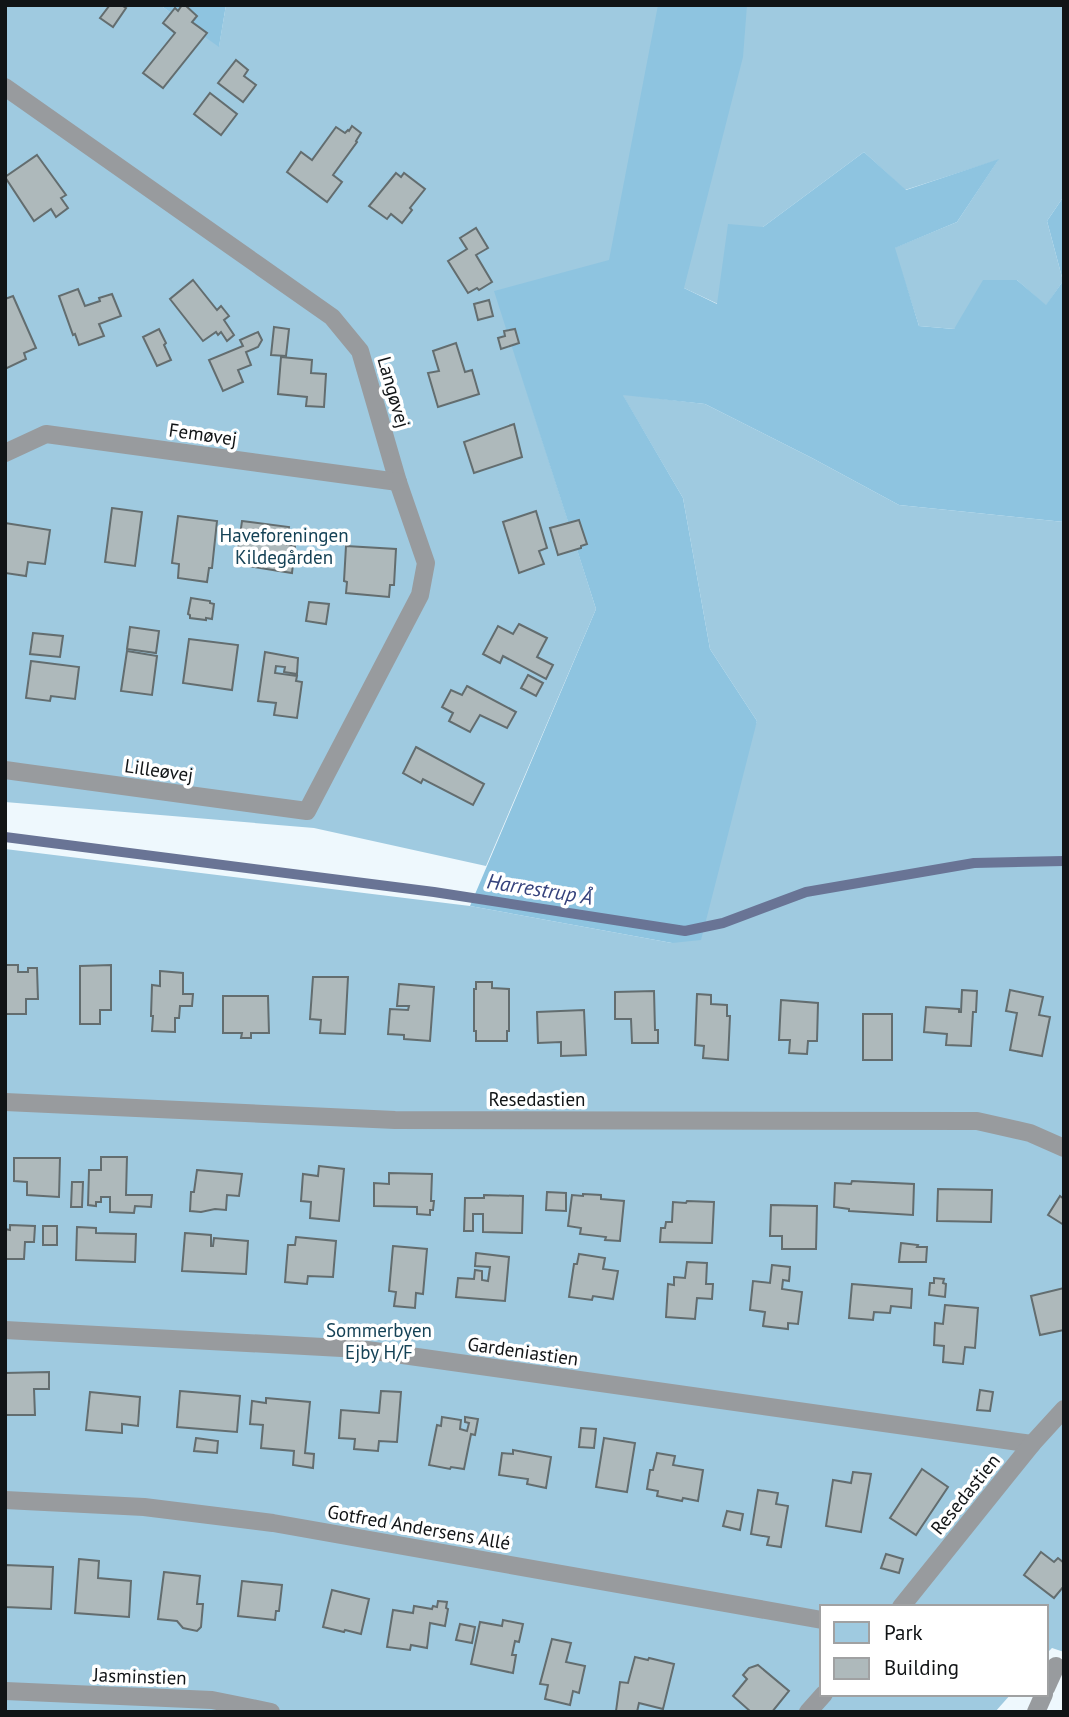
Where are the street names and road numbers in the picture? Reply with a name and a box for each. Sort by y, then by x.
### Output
street label: Langøvej [372,354,416,430]
street label: Femøvej [167,417,239,451]
street label: Lilleøvej [123,753,195,787]
street label: Resedastien [489,1087,585,1111]
street label: Gardeniastien [466,1331,580,1371]
street label: Resedastien [925,1449,1005,1539]
street label: Gotfred Andersens Allé [326,1499,512,1555]
street label: Jasminstien [92,1662,187,1690]

